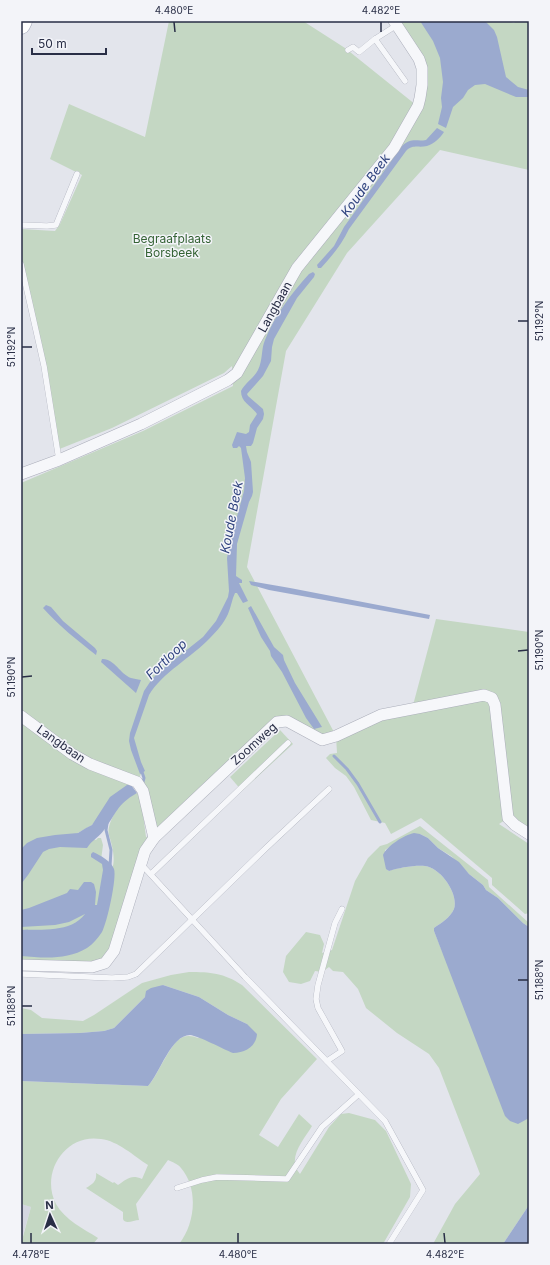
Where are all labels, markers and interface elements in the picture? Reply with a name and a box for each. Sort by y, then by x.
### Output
text: 4.480°E [155,4,193,16]
text: 4.482°E [362,4,400,16]
scale bar [32,30,106,56]
text: 50 m [38,36,67,51]
water label: Koude Beek [337,150,394,219]
park label: Begraafplaats Borsbeek [133,231,211,260]
street label: Langbaan [254,279,295,335]
text: 51.192°N [533,301,545,341]
text: 51.192°N [5,327,17,367]
water label: Koude Beek [216,479,246,555]
text: 51.190°N [533,630,545,670]
water label: Fortloop [142,635,190,682]
text: 51.190°N [5,657,17,697]
street label: Zoomweg [228,719,280,768]
street label: Langbaan [34,721,89,766]
text: 51.188°N [533,960,545,1000]
text: 51.188°N [5,986,17,1026]
north arrow [30,1195,70,1235]
text: N [45,1198,54,1212]
text: 4.478°E [12,1248,50,1260]
text: 4.480°E [219,1248,257,1260]
text: 4.482°E [426,1248,464,1260]

